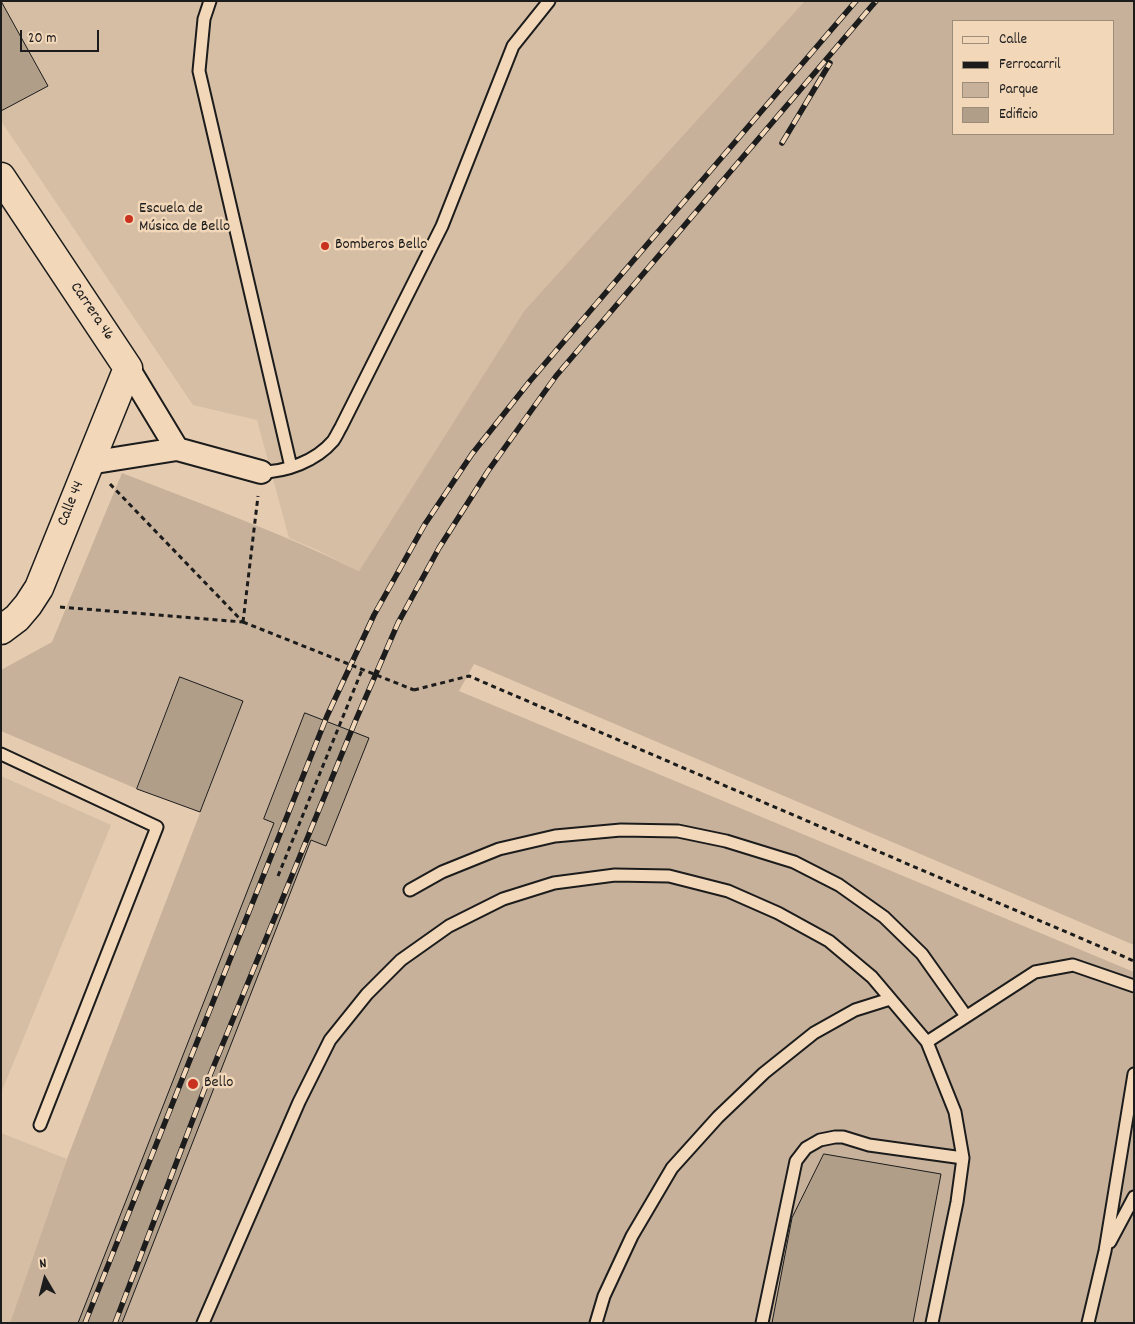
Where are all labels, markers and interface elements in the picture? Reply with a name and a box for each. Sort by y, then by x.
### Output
scale bar [22,20,101,52]
legend [952,20,1115,135]
text: 20 m [28,28,56,50]
text: Calle [999,29,1027,51]
text: Ferrocarril [999,54,1061,76]
text: Parque [999,79,1038,101]
text: Edificio [999,104,1038,126]
place label: Escuela de Música de Bello [139,200,230,238]
marker: Escuela de Música de Bello [123,213,135,225]
place label: Bomberos Bello [335,236,427,256]
marker: Bomberos Bello [319,240,331,252]
street label: Carrera 46 [65,279,117,345]
street label: Calle 44 [54,479,90,529]
place label: Bello [204,1074,233,1094]
marker: Bello [186,1077,200,1091]
north arrow [20,1254,70,1304]
text: N [38,1254,48,1275]

